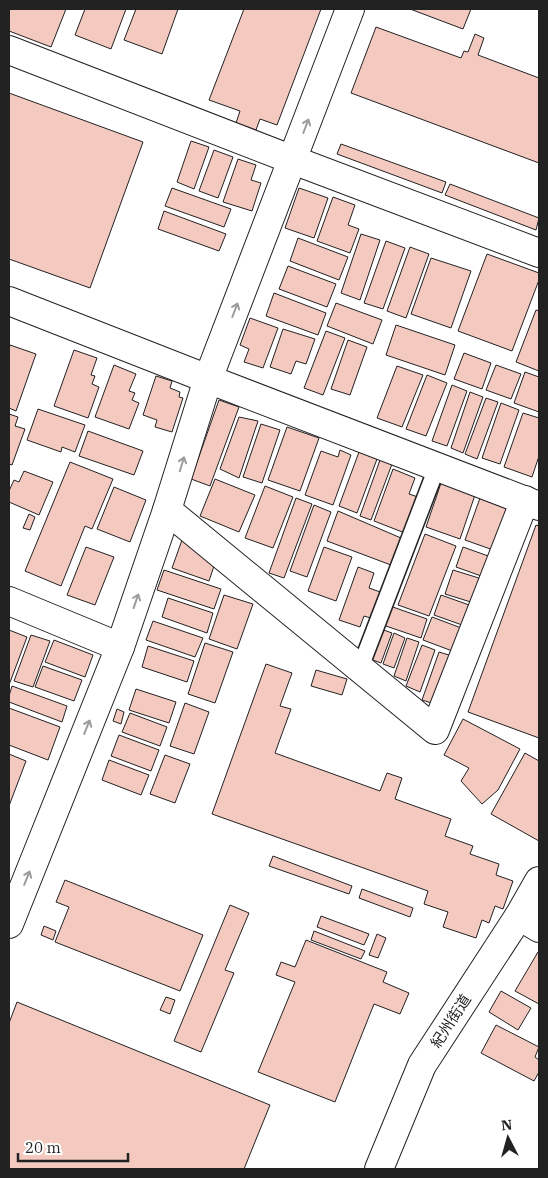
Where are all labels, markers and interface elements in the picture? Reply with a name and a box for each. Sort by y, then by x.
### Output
one-way arrow [301,119,311,134]
one-way arrow [231,303,240,318]
one-way arrow [178,456,187,472]
one-way arrow [132,594,141,609]
one-way arrow [84,720,93,735]
one-way arrow [23,871,32,886]
street label: 紀州街道 [426,990,475,1051]
north arrow [483,1113,533,1163]
text: N [500,1116,513,1135]
scale bar [18,1130,128,1162]
text: 20 m [25,1138,61,1157]

